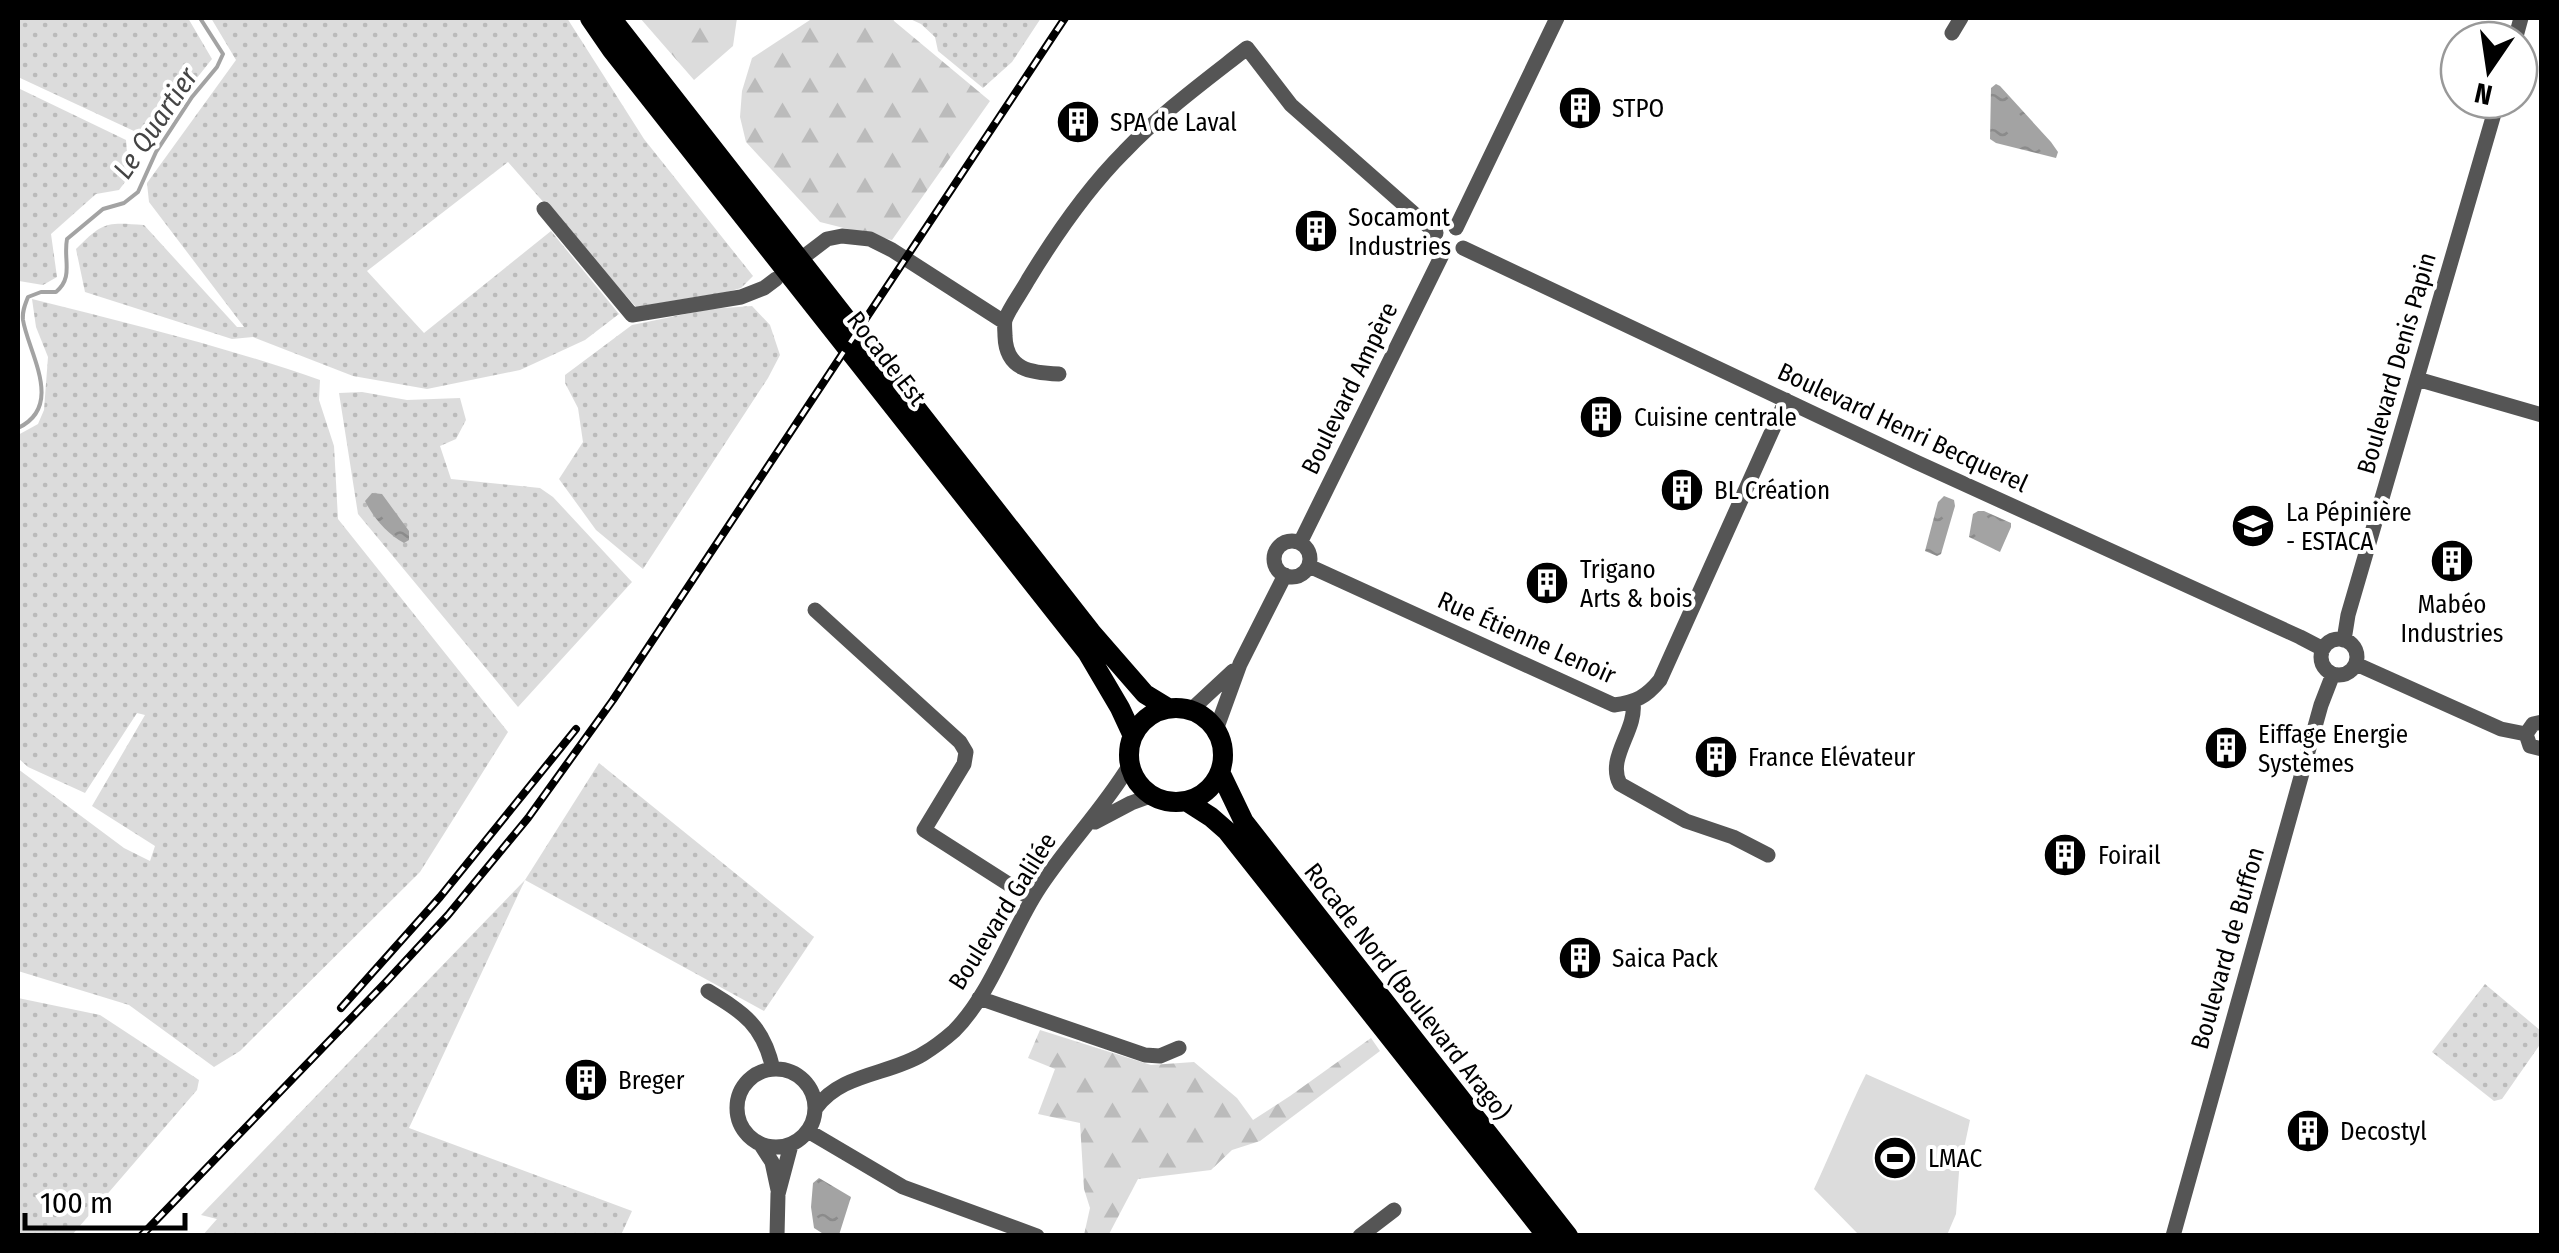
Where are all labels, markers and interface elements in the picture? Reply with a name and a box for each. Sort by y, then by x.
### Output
north arrow [2439,20,2539,120]
water label: Le Quartier [106,60,205,185]
text: N [2472,76,2495,112]
building icon: STPO [1557,85,1603,131]
place label: STPO [1612,94,1664,124]
building icon: SPA de Laval [1055,99,1101,145]
place label: SPA de Laval [1110,108,1237,138]
place label: Socamont Industries [1348,203,1451,262]
building icon: Socamont Industries [1293,208,1339,254]
street label: Boulevard Denis Papin [2351,249,2443,477]
street label: Boulevard Ampère [1295,298,1404,479]
street label: Rocade Est [840,306,933,412]
street label: Boulevard Henri Becquerel [1773,357,2033,499]
building icon: Cuisine centrale [1578,394,1624,440]
place label: Cuisine centrale [1634,403,1797,433]
building icon: BL Création [1659,467,1705,513]
place label: BL Création [1714,476,1830,506]
place label: La Pépinière - ESTACA [2286,498,2412,557]
school or university icon: La Pépinière - ESTACA [2230,503,2276,549]
building icon: Mabéo Industries [2429,538,2475,584]
place label: Trigano Arts & bois [1580,555,1693,614]
building icon: Trigano Arts & bois [1524,560,1570,606]
street label: Rue Étienne Lenoir [1433,584,1621,691]
place label: Mabéo Industries [2400,590,2504,649]
place label: Eiffage Energie Systèmes [2258,720,2408,779]
building icon: Eiffage Energie Systèmes [2203,725,2249,771]
building icon: France Elévateur [1693,734,1739,780]
place label: France Elévateur [1748,743,1915,773]
street label: Boulevard Galilée [943,828,1063,996]
building icon: Foirail [2042,832,2088,878]
place label: Foirail [2098,841,2161,871]
street label: Boulevard de Buffon [2185,844,2271,1053]
street label: Rocade Nord (Boulevard Arago) [1298,857,1517,1126]
building icon: Saica Pack [1557,935,1603,981]
place label: Saica Pack [1612,944,1718,974]
building icon: Breger [563,1057,609,1103]
place label: Breger [618,1066,685,1096]
building icon: Decostyl [2285,1108,2331,1154]
place label: Decostyl [2340,1117,2427,1147]
sports icon: LMAC [1872,1135,1918,1181]
place label: LMAC [1928,1144,1983,1174]
scale bar [25,1168,185,1230]
text: 100 m [40,1185,113,1221]

